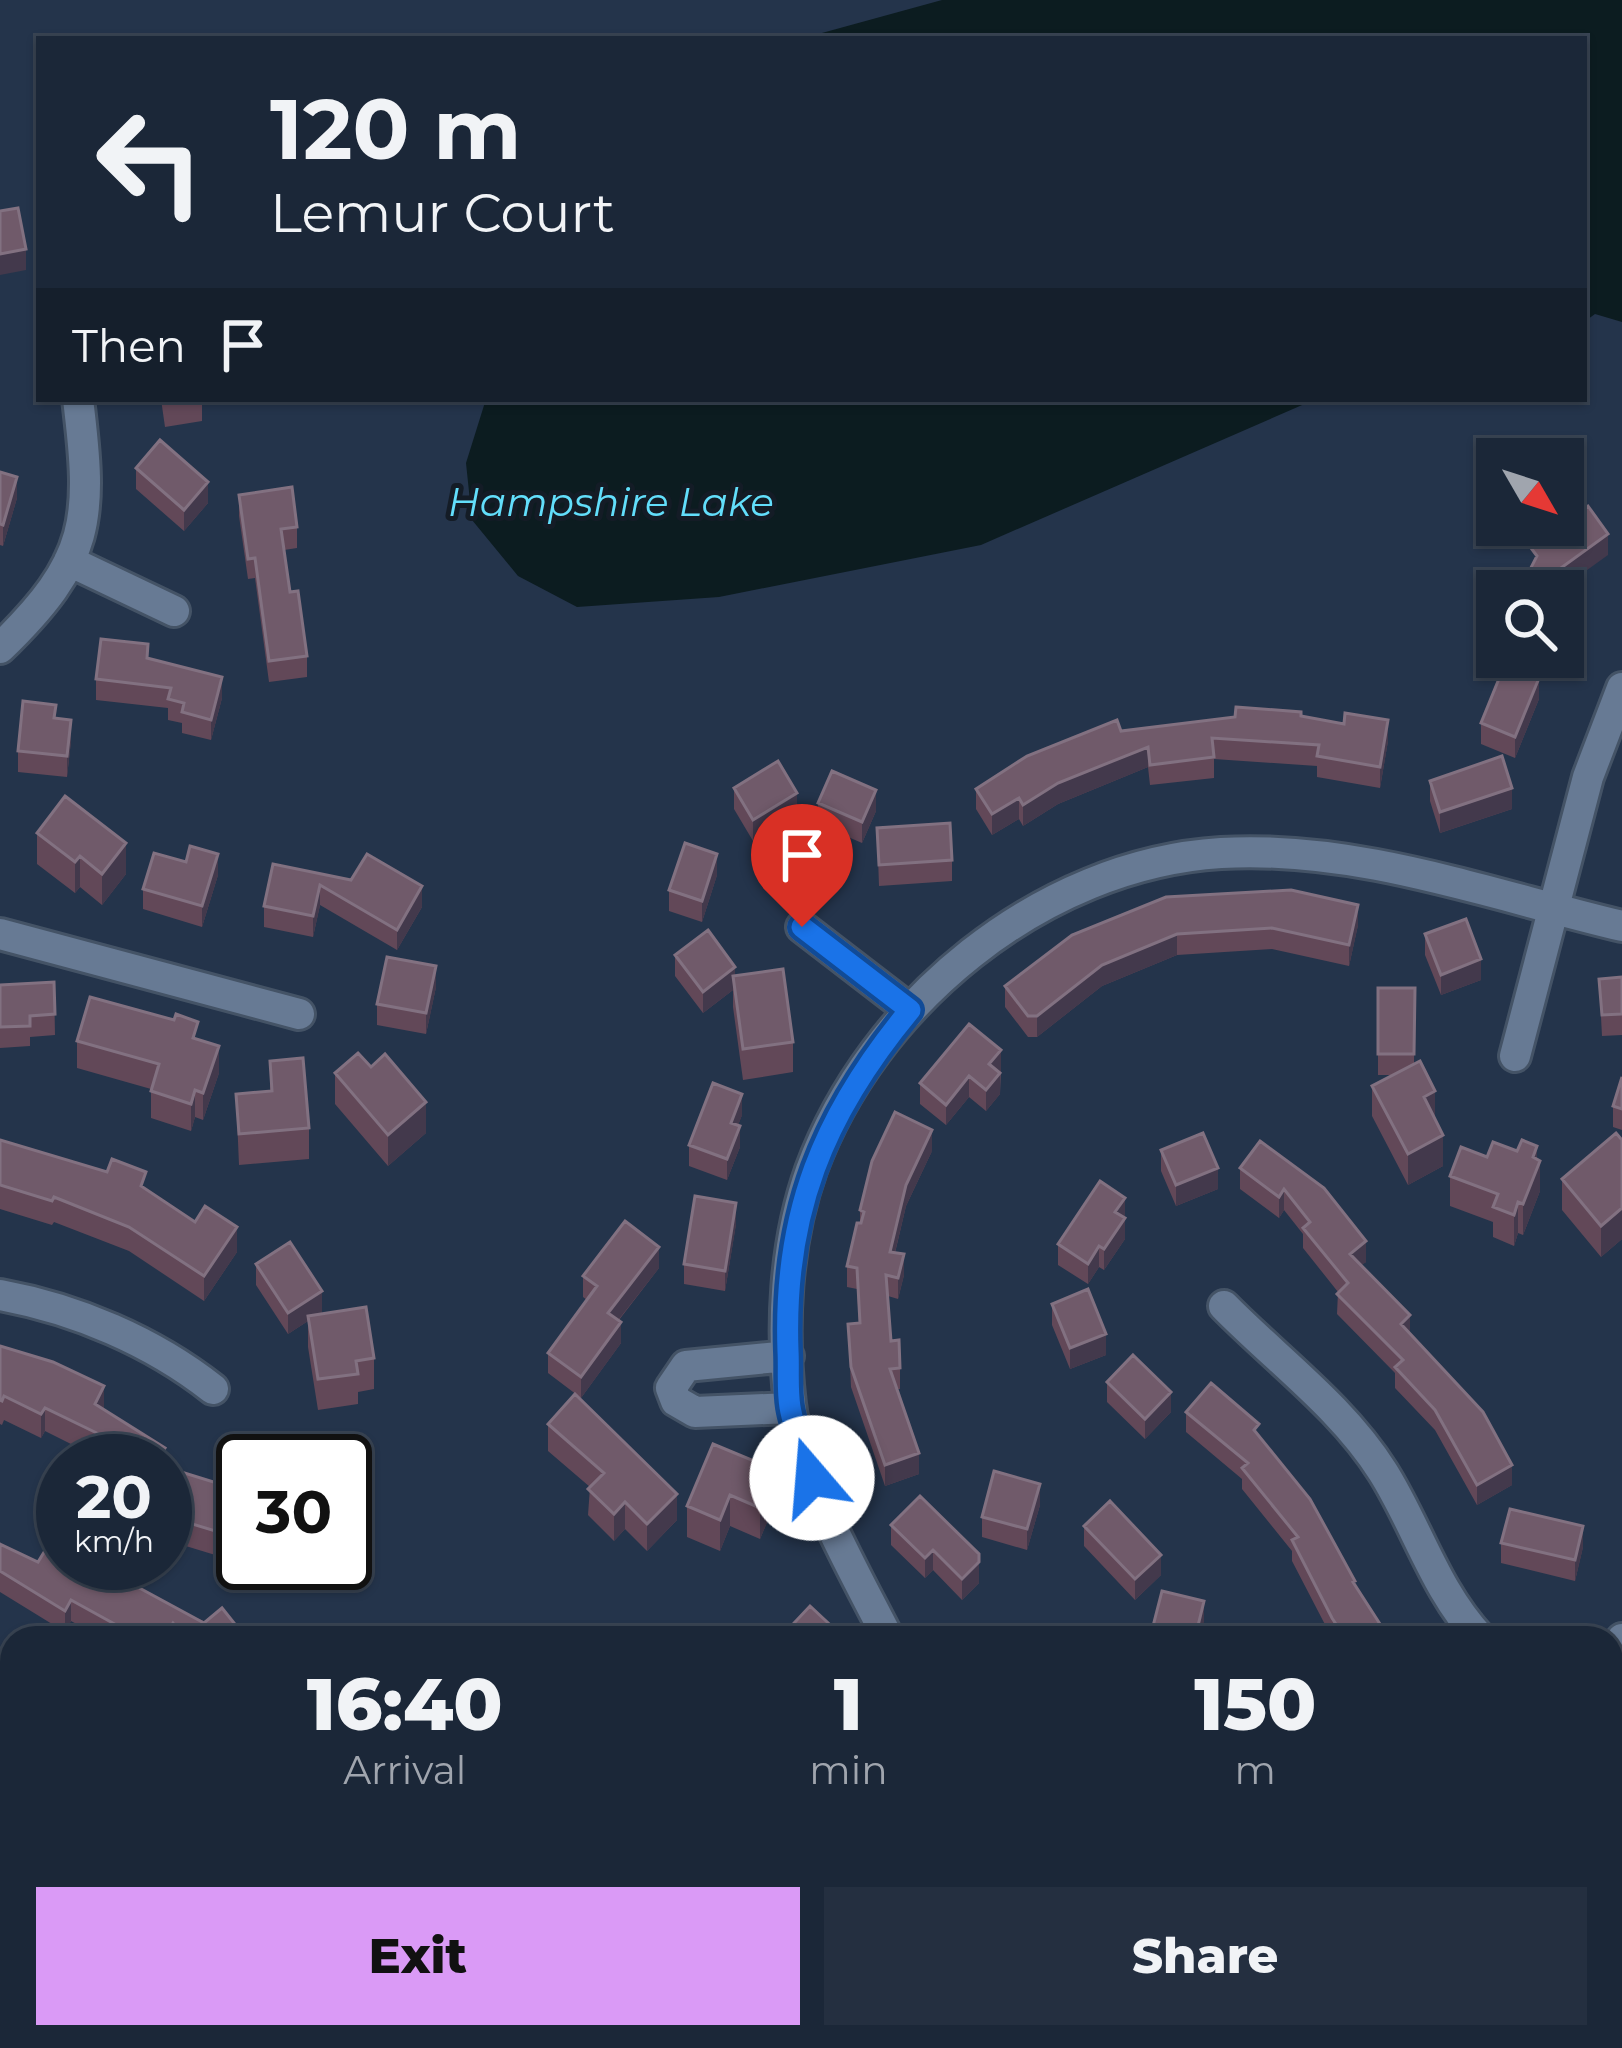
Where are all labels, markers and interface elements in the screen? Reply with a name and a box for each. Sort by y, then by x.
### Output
text: 120 m [270,78,521,180]
icon: left [72,84,228,240]
text: Lemur Court [270,180,615,246]
icon: arrive [210,312,276,378]
text: Then [72,318,186,373]
north arrow [1476,438,1584,546]
map controls [1476,438,1584,678]
water label: Hampshire Lake [448,478,774,526]
button: search [1476,570,1584,678]
pin [751,804,853,927]
icon: arrive [769,822,835,888]
position arrow [749,1415,875,1541]
speed limit sign: 30 [216,1434,372,1590]
text: 20 [76,1460,152,1533]
text: km/h [74,1523,154,1560]
text: 16:40 [307,1660,503,1748]
text: 1 [834,1660,863,1748]
text: 150 [1194,1660,1316,1748]
text: Arrival [343,1746,466,1794]
text: min [809,1746,888,1794]
text: m [1235,1746,1276,1794]
button: Exit [36,1887,800,2025]
button: Share [824,1887,1587,2025]

